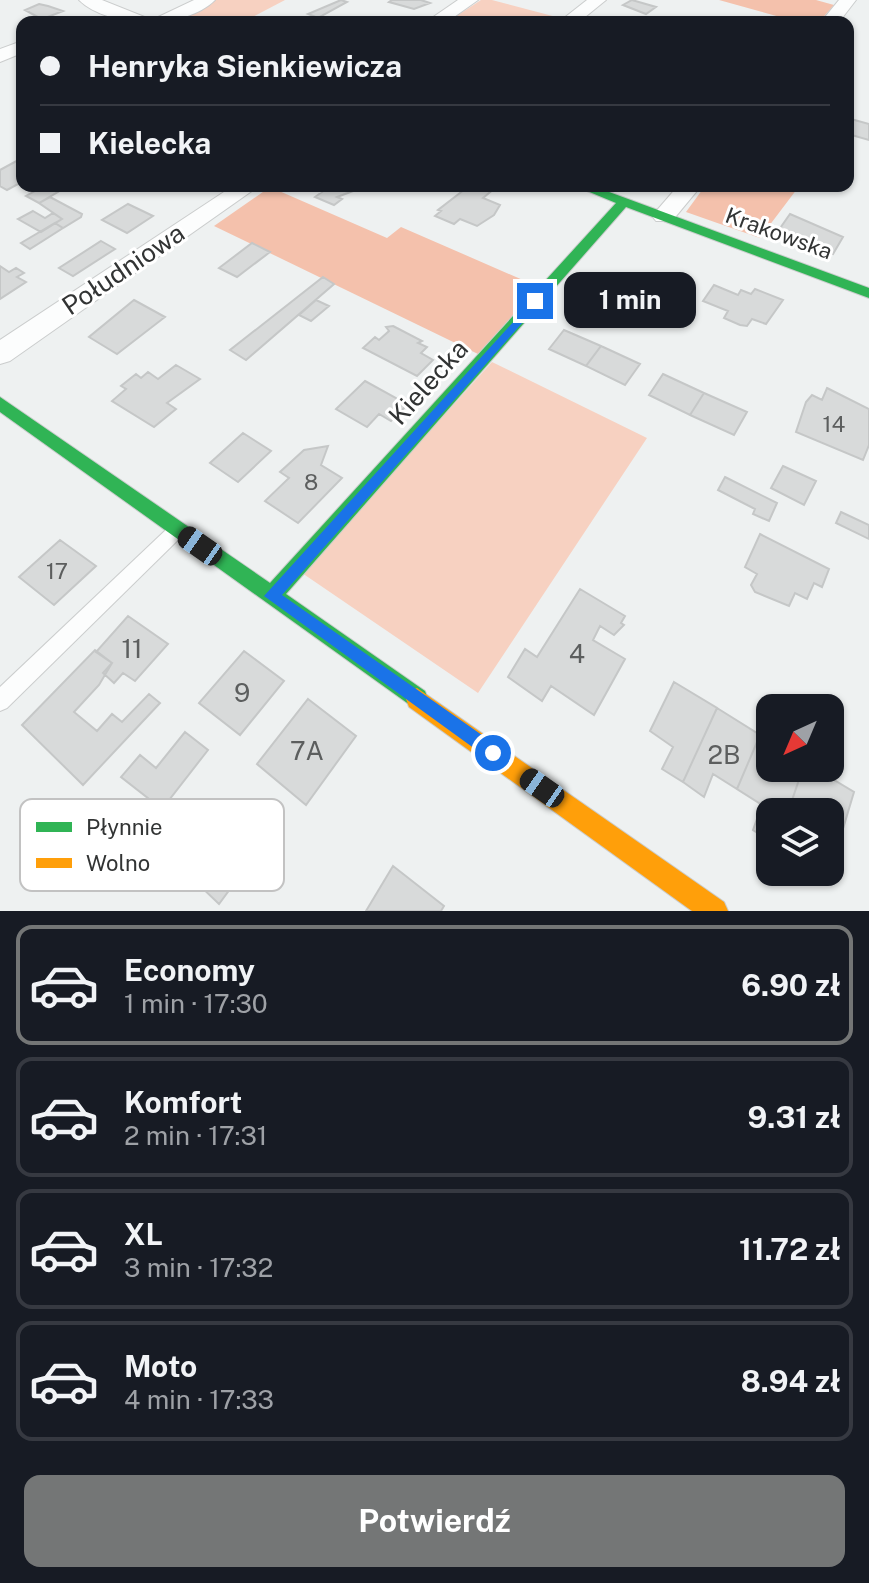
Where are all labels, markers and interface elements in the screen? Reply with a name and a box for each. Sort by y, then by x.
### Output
text: Henryka Sienkiewicza [88,48,402,84]
text: Kielecka [88,125,211,161]
street label: Krakowska [722,202,836,264]
street label: Południowa [56,217,190,321]
callout: 1 min [563,273,695,329]
route end [517,283,553,319]
text: 1 min [599,284,661,315]
street label: Kielecka [382,333,474,431]
house number: 14 [823,411,846,437]
house number: 8 [304,469,318,495]
car [173,522,227,570]
house number: 17 [46,558,68,584]
house number: 11 [121,633,143,664]
house number: 4 [569,638,585,669]
house number: 9 [234,677,250,708]
north arrow [756,694,844,782]
map controls [756,694,844,886]
house number: 7A [290,735,324,766]
route start [475,735,511,771]
house number: 2B [708,739,740,770]
car [515,764,569,812]
button: layers [756,798,844,886]
legend [20,799,284,891]
text: Płynnie [86,814,162,840]
text: Wolno [86,850,150,876]
icon: car [28,949,100,1021]
text: Economy [124,952,255,988]
text: 6.90 zł [741,967,841,1003]
text: 1 min · 17:30 [124,988,268,1019]
icon: car [28,1081,100,1153]
text: Komfort [124,1084,242,1120]
text: 9.31 zł [748,1099,841,1135]
text: 2 min · 17:31 [124,1120,267,1151]
icon: car [28,1213,100,1285]
text: XL [124,1216,163,1252]
text: 11.72 zł [739,1231,841,1267]
text: 3 min · 17:32 [124,1252,273,1283]
icon: car [28,1345,100,1417]
text: Moto [124,1348,197,1384]
text: 8.94 zł [741,1363,841,1399]
text: 4 min · 17:33 [124,1384,274,1415]
button: Potwierdź [24,1475,845,1567]

